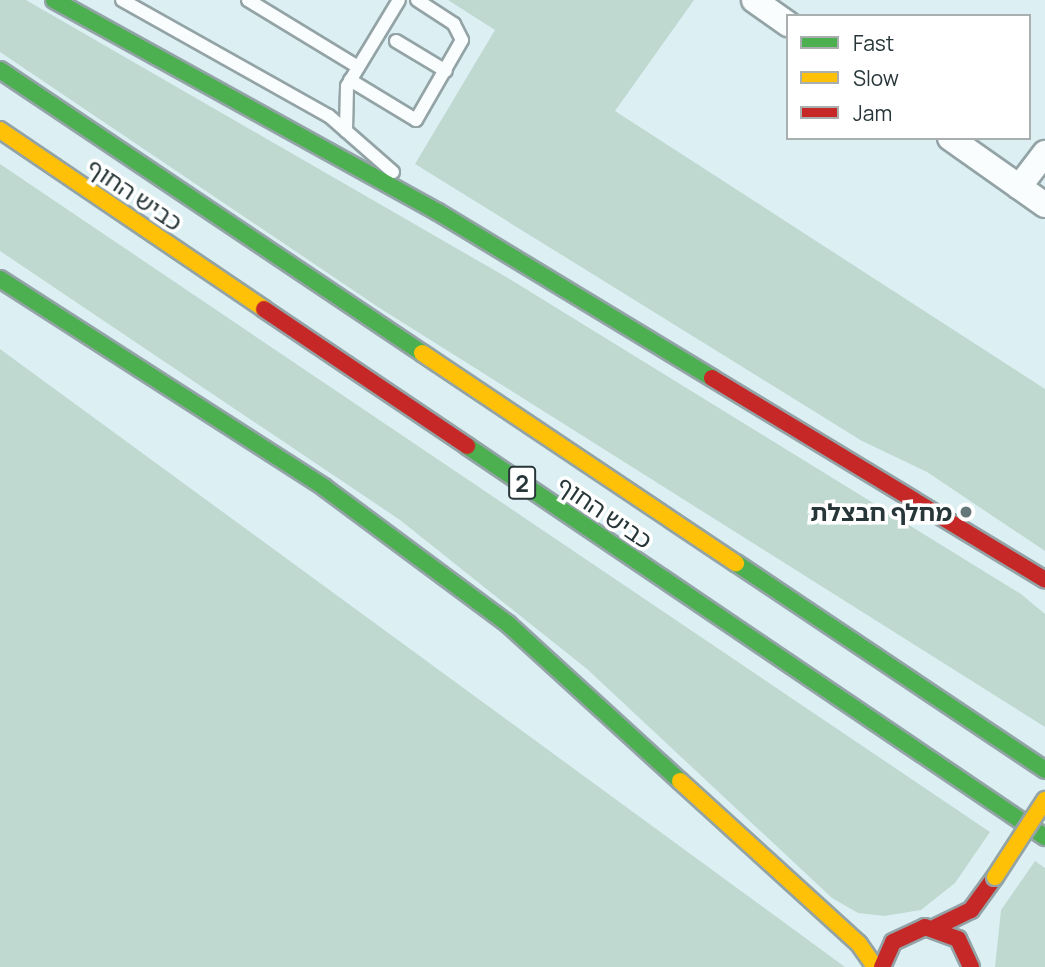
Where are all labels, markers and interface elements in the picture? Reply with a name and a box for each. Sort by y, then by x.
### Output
legend [786,14,1031,140]
text: Fast [853,29,894,57]
text: Slow [853,64,899,92]
text: Jam [853,99,892,127]
street label: כביש החוף [82,152,188,236]
road number: 2 [508,463,536,503]
street label: כביש החוף [552,470,658,554]
place label: מחלף חבצלת [810,498,952,526]
marker: מחלף חבצלת [958,504,974,520]

